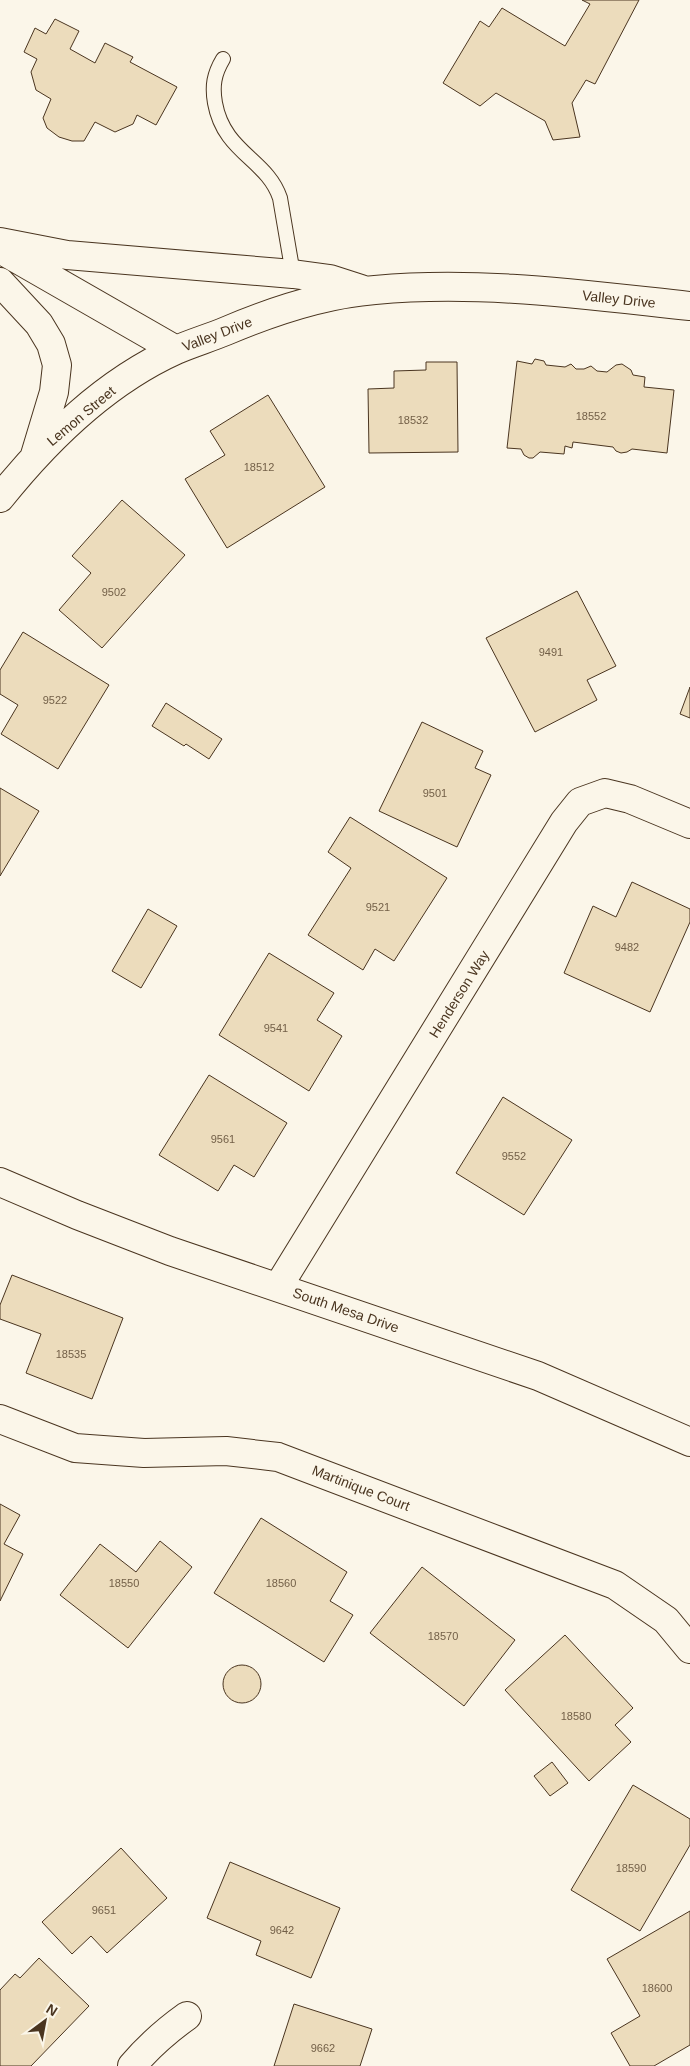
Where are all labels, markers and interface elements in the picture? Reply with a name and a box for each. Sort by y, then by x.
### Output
street label: Valley Drive [582,287,657,311]
street label: Valley Drive [180,313,254,355]
street label: Lemon Street [44,383,118,449]
house number: 18552 [576,410,606,422]
house number: 18532 [398,414,428,426]
house number: 18512 [244,461,274,473]
house number: 9502 [102,586,126,598]
house number: 9491 [539,646,563,658]
house number: 9522 [43,694,67,706]
house number: 9501 [423,787,447,799]
house number: 9521 [366,901,390,913]
house number: 9482 [615,941,639,953]
street label: Henderson Way [426,947,492,1041]
house number: 9541 [264,1022,288,1034]
house number: 9561 [211,1133,235,1145]
house number: 9552 [502,1150,526,1162]
street label: South Mesa Drive [291,1284,401,1336]
house number: 18535 [56,1348,86,1360]
street label: Martinique Court [310,1462,412,1514]
house number: 18550 [109,1577,139,1589]
house number: 18560 [266,1577,296,1589]
house number: 18570 [428,1630,458,1642]
house number: 18580 [561,1710,591,1722]
house number: 18590 [616,1862,646,1874]
house number: 9651 [92,1904,116,1916]
house number: 9642 [270,1924,294,1936]
house number: 18600 [642,1982,672,1994]
north arrow [20,1996,70,2046]
text: N [43,2001,60,2019]
house number: 9662 [311,2042,335,2054]

